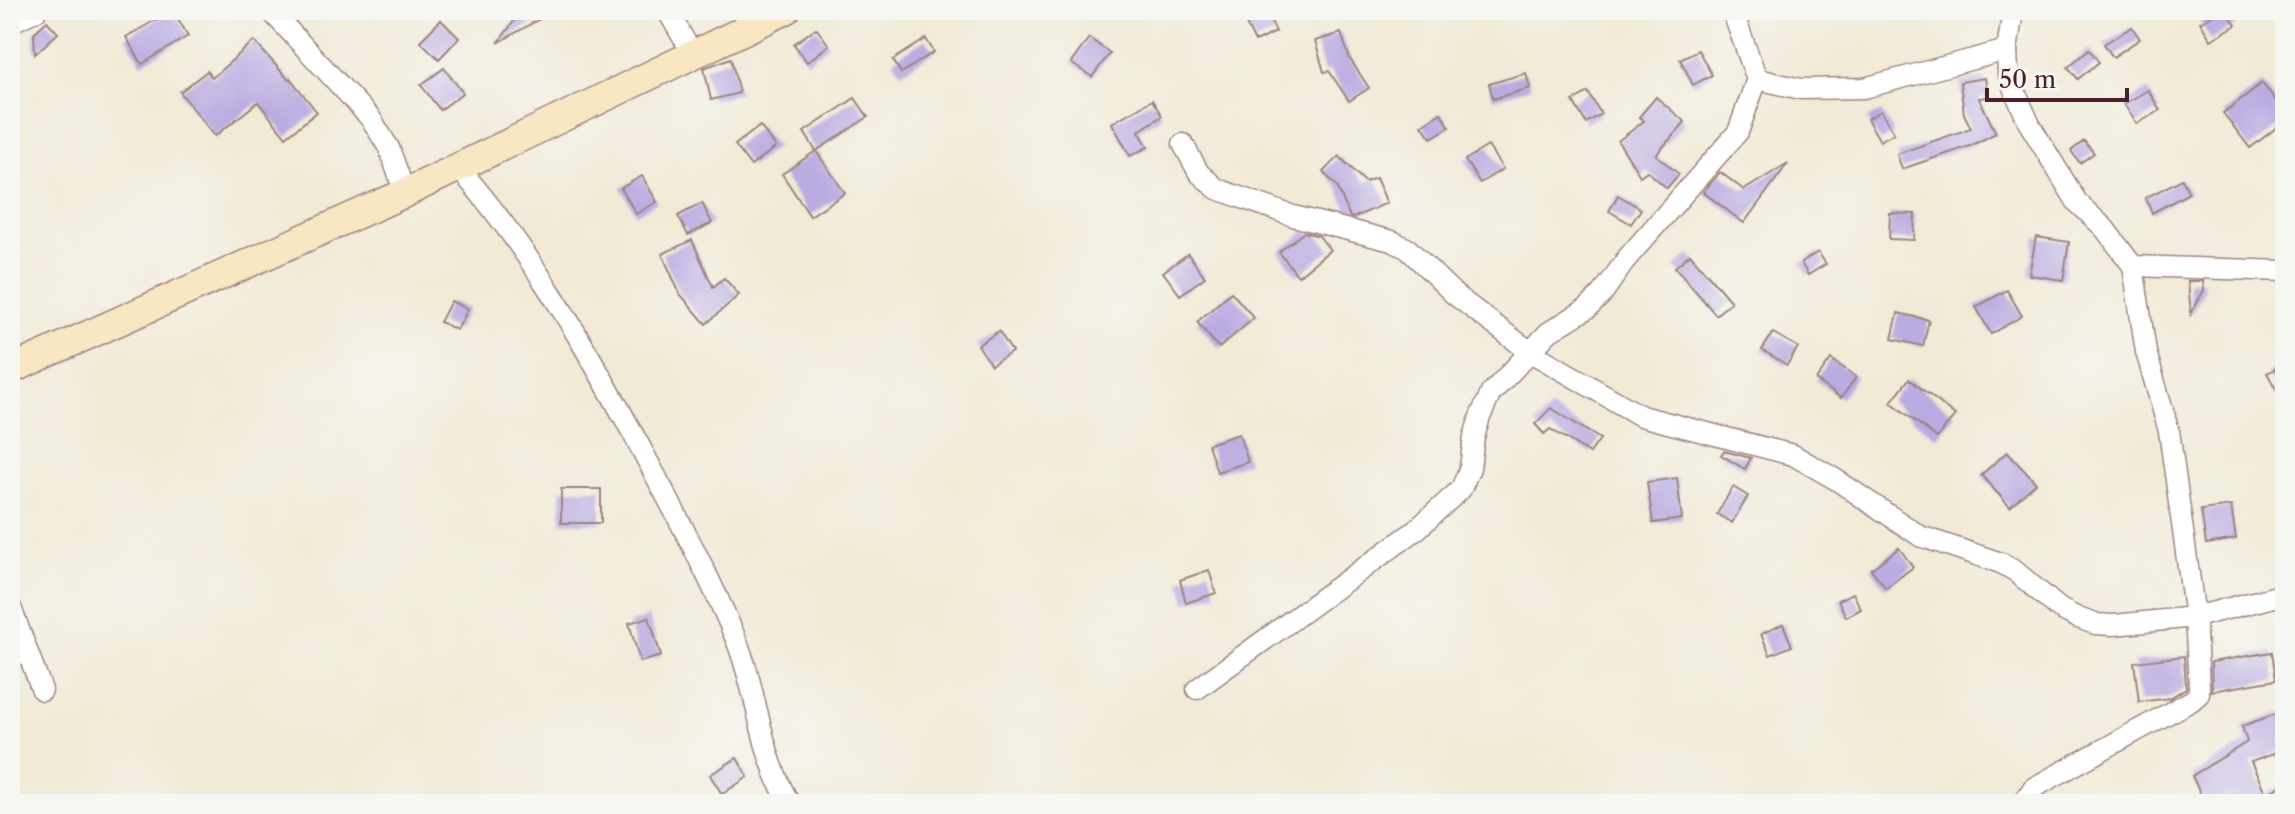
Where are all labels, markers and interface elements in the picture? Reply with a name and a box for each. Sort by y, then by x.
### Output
scale bar [1987,52,2127,102]
text: 50 m [1999,65,2056,94]

